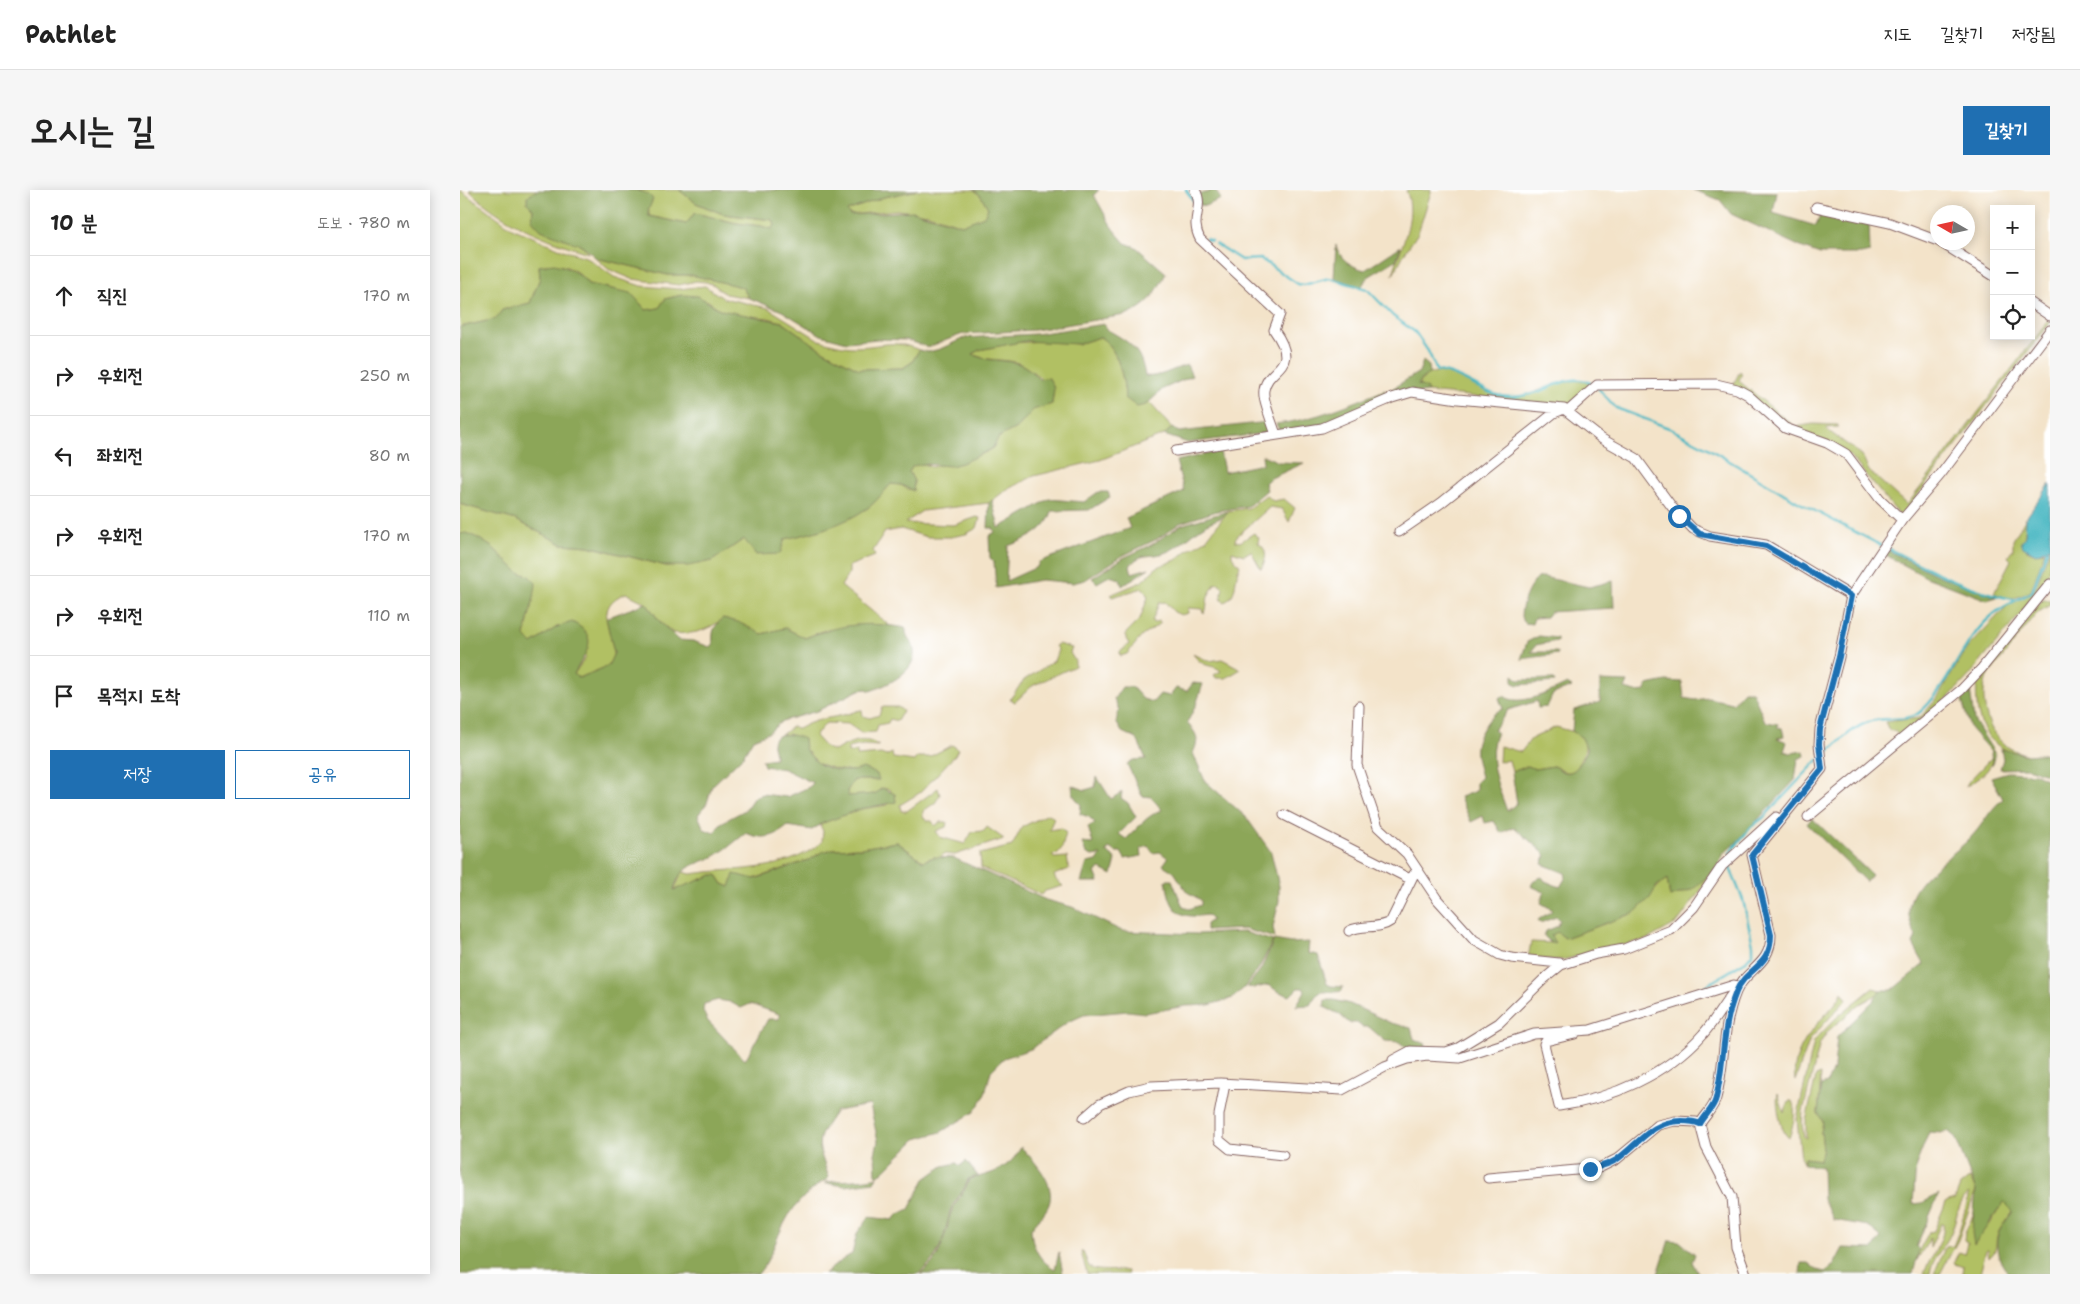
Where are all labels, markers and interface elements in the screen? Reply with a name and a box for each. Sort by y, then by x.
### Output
text: Pathlet [25,19,116,51]
text: 지도 [1883,22,1912,46]
text: 길찾기 [1940,22,1984,46]
text: 저장됨 [2012,22,2055,46]
text: 오시는 길 [30,106,155,153]
button: 길찾기 [1963,106,2050,155]
north arrow [1930,205,1975,250]
map controls [1990,205,2035,340]
button: + [1990,205,2035,250]
text: 10 분 [50,209,98,237]
text: 도보 · 780 m [317,212,410,233]
button: − [1990,250,2035,295]
icon: ahead [50,282,78,310]
text: 직진 [97,283,128,308]
text: 170 m [363,285,410,306]
button: locate [1990,295,2035,340]
icon: right [50,362,78,390]
text: 우회전 [97,363,143,388]
text: 250 m [359,365,410,386]
icon: left [50,442,78,470]
text: 좌회전 [97,443,143,468]
text: 80 m [369,445,410,466]
route start [1668,505,1691,528]
icon: right [50,522,78,550]
text: 우회전 [97,523,143,548]
text: 170 m [363,525,410,546]
icon: right [50,602,78,630]
text: 우회전 [97,603,143,628]
text: 110 m [367,605,410,626]
icon: arrive [50,682,78,710]
text: 목적지 도착 [97,683,180,708]
button: 저장 [50,750,225,799]
button: 공유 [235,750,410,799]
route end [1579,1158,1602,1181]

